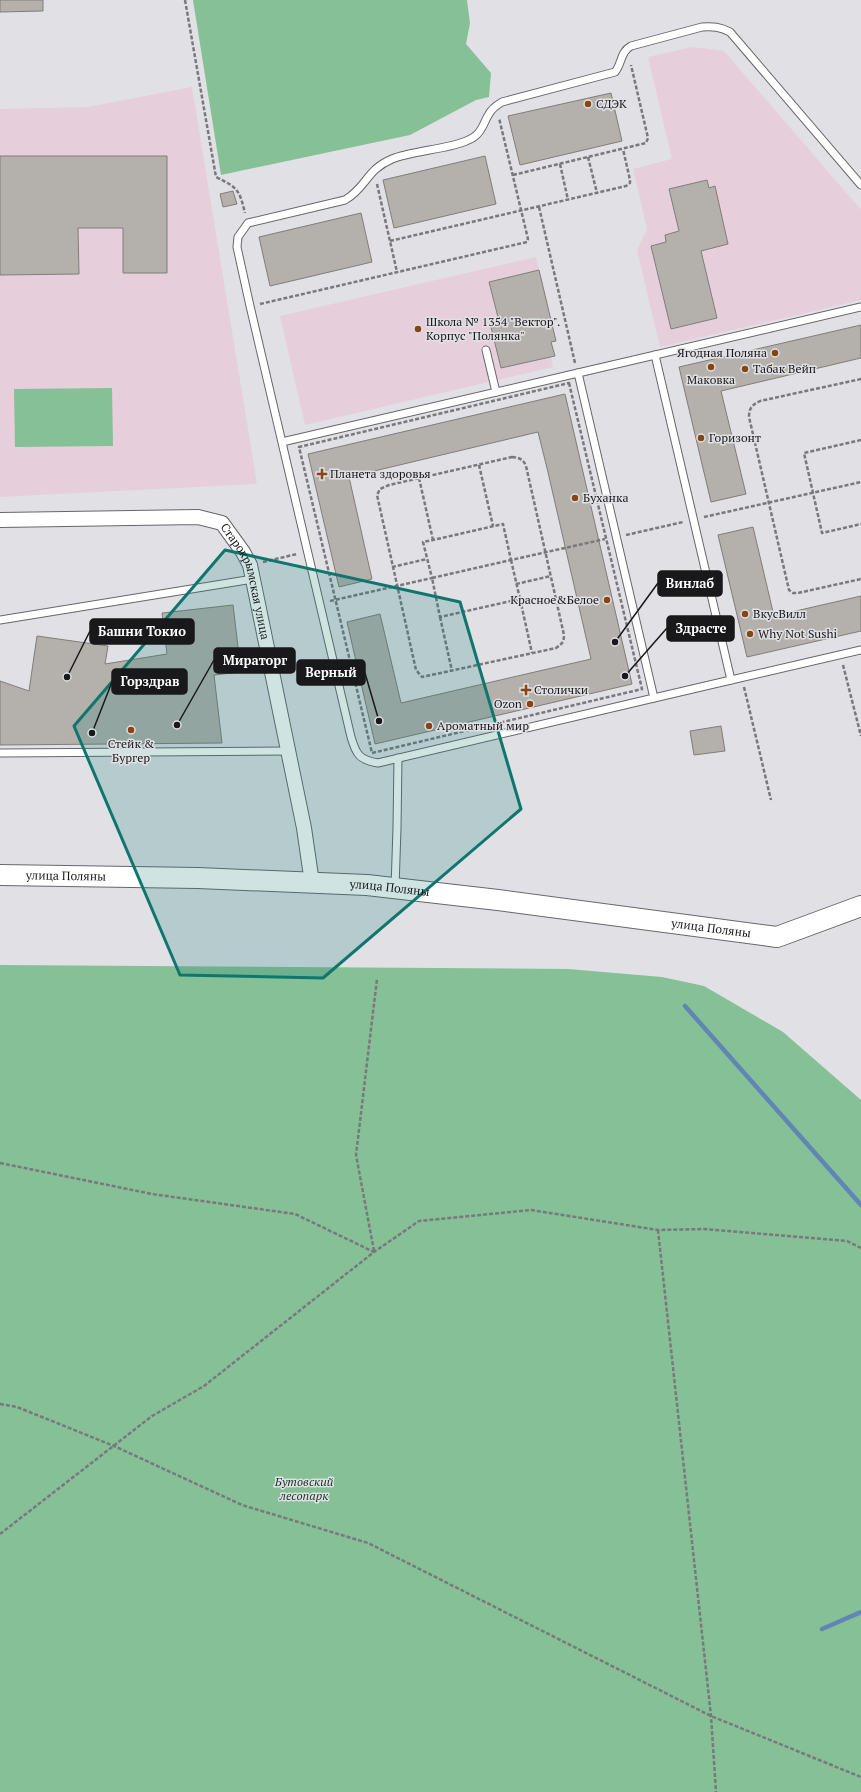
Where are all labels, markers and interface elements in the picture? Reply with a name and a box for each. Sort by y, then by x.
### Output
place label: СДЭК [596,96,627,111]
marker: СДЭК [583,99,593,109]
place label: Школа № 1354 "Вектор". Корпус "Полянка" [426,314,560,343]
marker: Школа № 1354 "Вектор". Корпус "Полянка" [413,324,423,334]
place label: Ягодная Поляна [677,345,767,360]
marker: Ягодная Поляна [770,348,780,358]
place label: Табак Вейп [753,361,816,376]
marker: Маковка [706,362,716,372]
marker: Табак Вейп [740,364,750,374]
place label: Маковка [687,372,735,387]
place label: Горизонт [709,430,761,445]
marker: Горизонт [696,433,706,443]
place label: Планета здоровья [330,466,431,481]
marker: Планета здоровья [317,469,327,479]
place label: Буханка [583,490,628,505]
marker: Буханка [570,493,580,503]
street label: Старокрымская улица [218,520,273,641]
callout: Винлаб [658,571,722,596]
text: Винлаб [666,574,715,592]
place label: Красное&Белое [510,592,599,607]
marker: Красное&Белое [602,595,612,605]
place label: ВкусВилл [753,606,807,621]
marker: ВкусВилл [740,609,750,619]
callout: Здрасте [667,616,734,641]
callout: Башни Токио [90,619,194,644]
text: Здрасте [676,619,726,637]
text: Башни Токио [98,622,186,640]
place label: Why Not Sushi [758,626,837,641]
marker: Why Not Sushi [745,629,755,639]
callout: Мираторг [214,648,295,673]
text: Мираторг [223,651,287,669]
callout: Верный [297,660,365,685]
text: Верный [305,663,357,681]
callout: Горздрав [112,669,187,694]
text: Горздрав [121,672,179,690]
place label: Столички [534,682,588,697]
marker: Столички [521,685,531,695]
place label: Ozon [494,696,522,711]
marker: Ozon [525,699,535,709]
place label: Ароматный мир [437,718,529,733]
marker: Ароматный мир [424,721,434,731]
marker: Стейк & Бургер [126,725,136,735]
place label: Стейк & Бургер [108,736,155,765]
street label: улица Поляны [25,867,106,884]
street label: улица Поляны [348,876,431,899]
street label: улица Поляны [669,915,752,940]
park label: Бутовский лесопарк [274,1474,334,1503]

